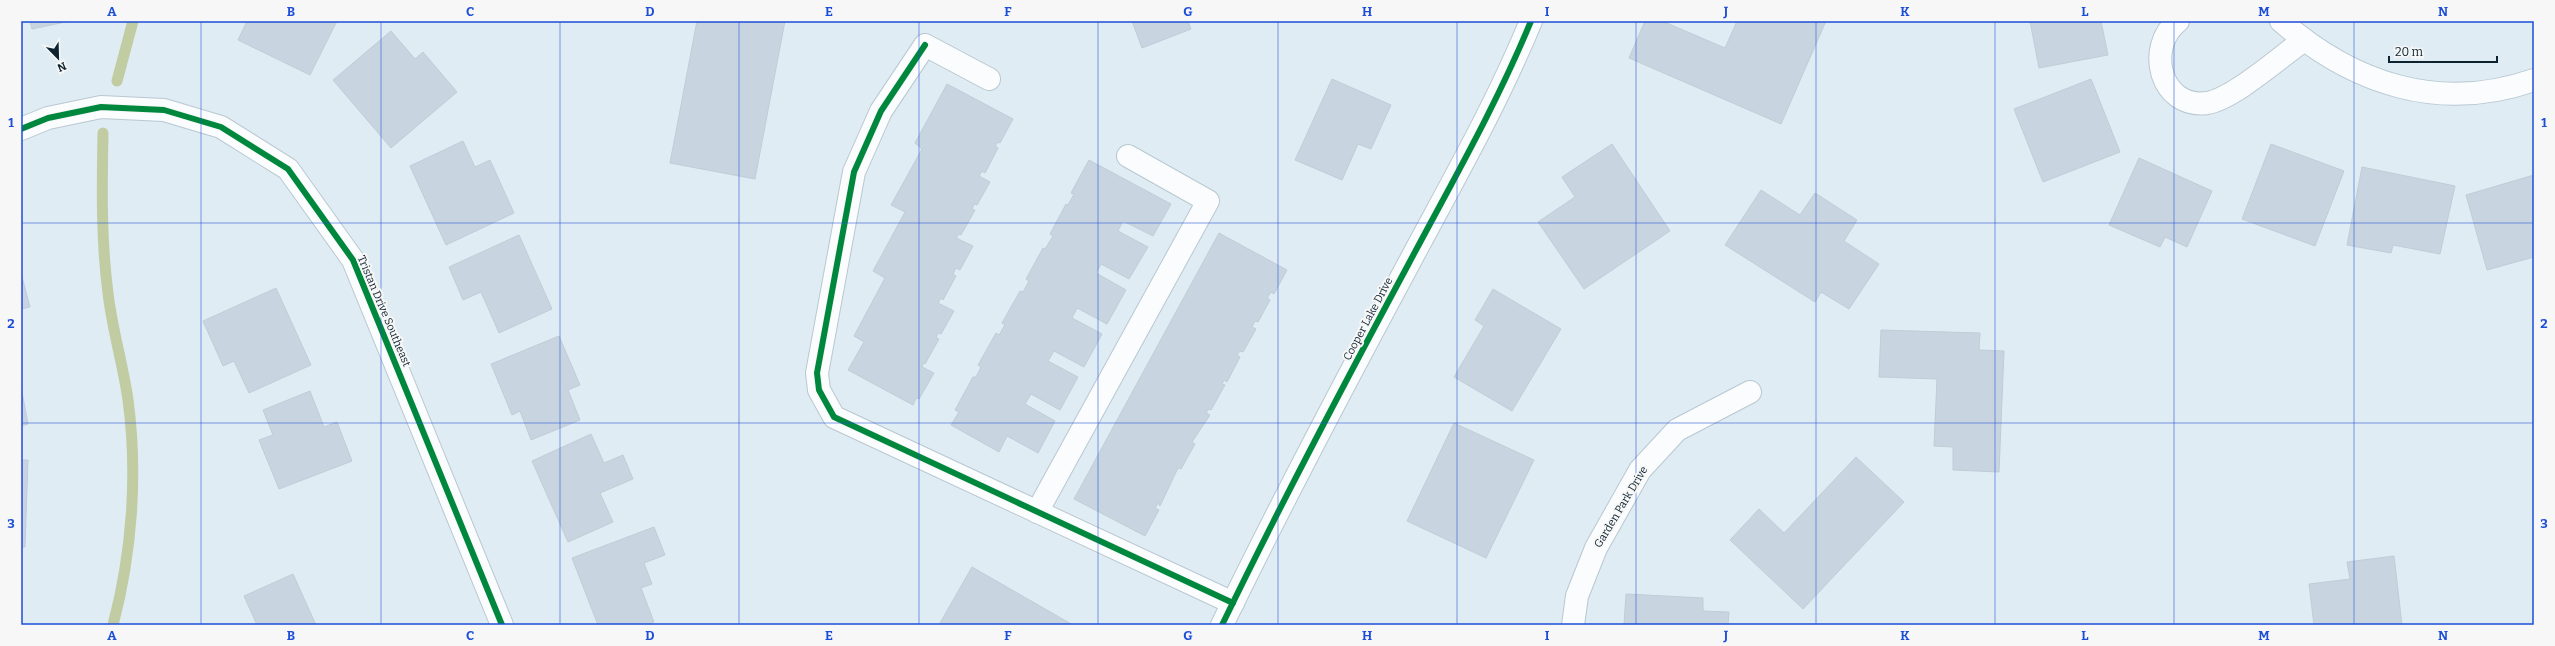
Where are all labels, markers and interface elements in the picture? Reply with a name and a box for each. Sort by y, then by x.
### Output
text: A [107,4,117,19]
text: B [287,4,295,19]
text: C [466,4,474,19]
text: D [645,4,655,19]
text: E [825,4,833,19]
text: F [1004,4,1012,19]
text: G [1183,4,1193,19]
text: H [1362,4,1372,19]
text: I [1545,4,1550,19]
text: J [1723,4,1729,19]
text: K [1900,4,1910,19]
text: L [2081,4,2089,19]
text: M [2258,4,2270,19]
text: N [2438,4,2448,19]
north arrow [38,38,78,78]
scale bar [2389,38,2497,64]
text: 20 m [2395,45,2424,59]
text: N [55,59,68,75]
text: 1 [8,115,14,130]
text: 1 [2541,115,2547,130]
street label: Tristan Drive Southeast [355,254,413,368]
street label: Cooper Lake Drive [1341,275,1395,363]
text: 2 [7,316,15,331]
text: 2 [2540,316,2548,331]
street label: Garden Park Drive [1592,464,1650,550]
text: 3 [7,516,15,531]
text: 3 [2540,516,2548,531]
text: A [107,628,117,643]
text: B [287,628,295,643]
text: C [466,628,474,643]
text: D [645,628,655,643]
text: E [825,628,833,643]
text: F [1004,628,1012,643]
text: G [1183,628,1193,643]
text: H [1362,628,1372,643]
text: I [1545,628,1550,643]
text: J [1723,628,1729,643]
text: K [1900,628,1910,643]
text: L [2081,628,2089,643]
text: M [2258,628,2270,643]
text: N [2438,628,2448,643]

